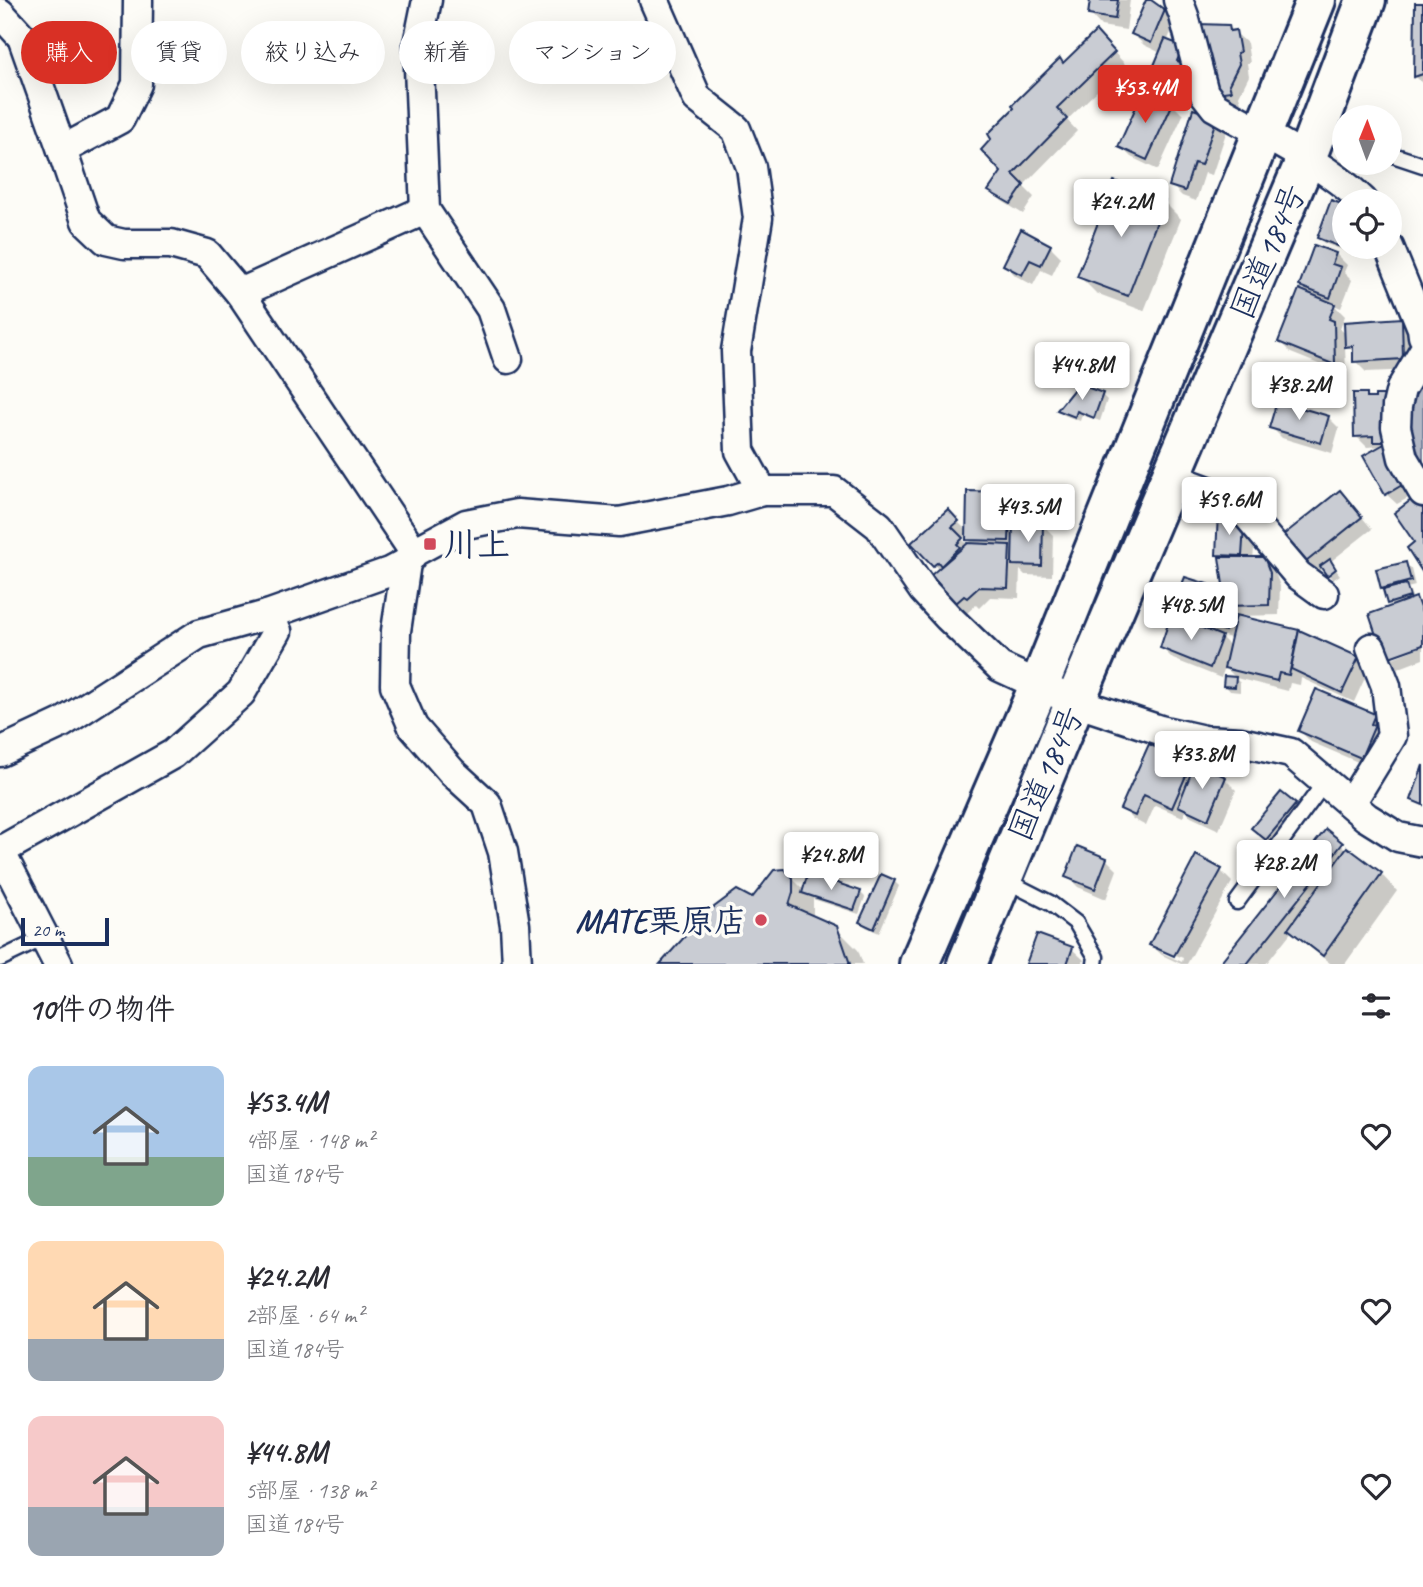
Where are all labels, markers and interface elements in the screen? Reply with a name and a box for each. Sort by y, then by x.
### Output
chip: 購入 [21,21,117,84]
chip: 賃貸 [131,21,227,84]
chip: 絞り込み [241,21,385,84]
chip: 新着 [399,21,495,84]
chip: マンション [509,21,676,84]
pin: ¥53.4M [1088,66,1202,125]
text: ¥53.4M [1114,73,1176,102]
north arrow [1332,105,1402,175]
map controls [1332,105,1402,259]
street label: 国道184号 [1221,177,1315,326]
pin: ¥24.2M [1064,180,1178,239]
text: ¥24.2M [1090,187,1152,216]
button: locate [1332,189,1402,259]
pin: ¥44.8M [1025,342,1139,402]
text: ¥44.8M [1051,350,1113,379]
pin: ¥38.2M [1242,362,1356,422]
text: ¥38.2M [1268,370,1330,399]
pin: ¥59.6M [1172,477,1286,537]
pin: ¥43.5M [971,484,1085,544]
text: ¥59.6M [1198,485,1260,514]
text: ¥43.5M [997,492,1059,521]
place label: 川上 [444,524,510,566]
marker: 川上 [422,536,438,552]
pin: ¥48.5M [1134,582,1248,642]
text: ¥48.5M [1160,590,1222,619]
street label: 国道184号 [999,699,1093,848]
pin: ¥33.8M [1145,732,1259,791]
text: ¥33.8M [1171,739,1233,768]
pin: ¥24.8M [774,832,888,892]
text: ¥24.8M [800,840,862,869]
pin: ¥28.2M [1227,841,1341,900]
text: ¥28.2M [1253,848,1315,877]
place label: MATE栗原店 [575,900,747,942]
marker: MATE栗原店 [753,912,769,928]
scale bar [21,915,108,947]
text: 20 m [32,918,64,942]
icon: filters [1357,987,1395,1025]
text: 10件の物件 [28,990,175,1028]
text: ¥53.4M [245,1083,326,1121]
icon: home [84,1094,168,1178]
icon: heart [1357,1117,1395,1155]
text: 4部屋 · 148 m² [245,1126,374,1155]
text: 国道184号 [245,1160,345,1189]
text: ¥24.2M [245,1258,327,1296]
icon: home [84,1269,168,1353]
icon: heart [1357,1292,1395,1330]
text: 2部屋 · 64 m² [245,1301,363,1330]
text: 国道184号 [245,1335,345,1364]
text: ¥44.8M [245,1433,327,1471]
icon: home [84,1444,168,1528]
icon: heart [1357,1467,1395,1505]
text: 5部屋 · 138 m² [245,1476,374,1505]
text: 国道184号 [245,1510,345,1539]

